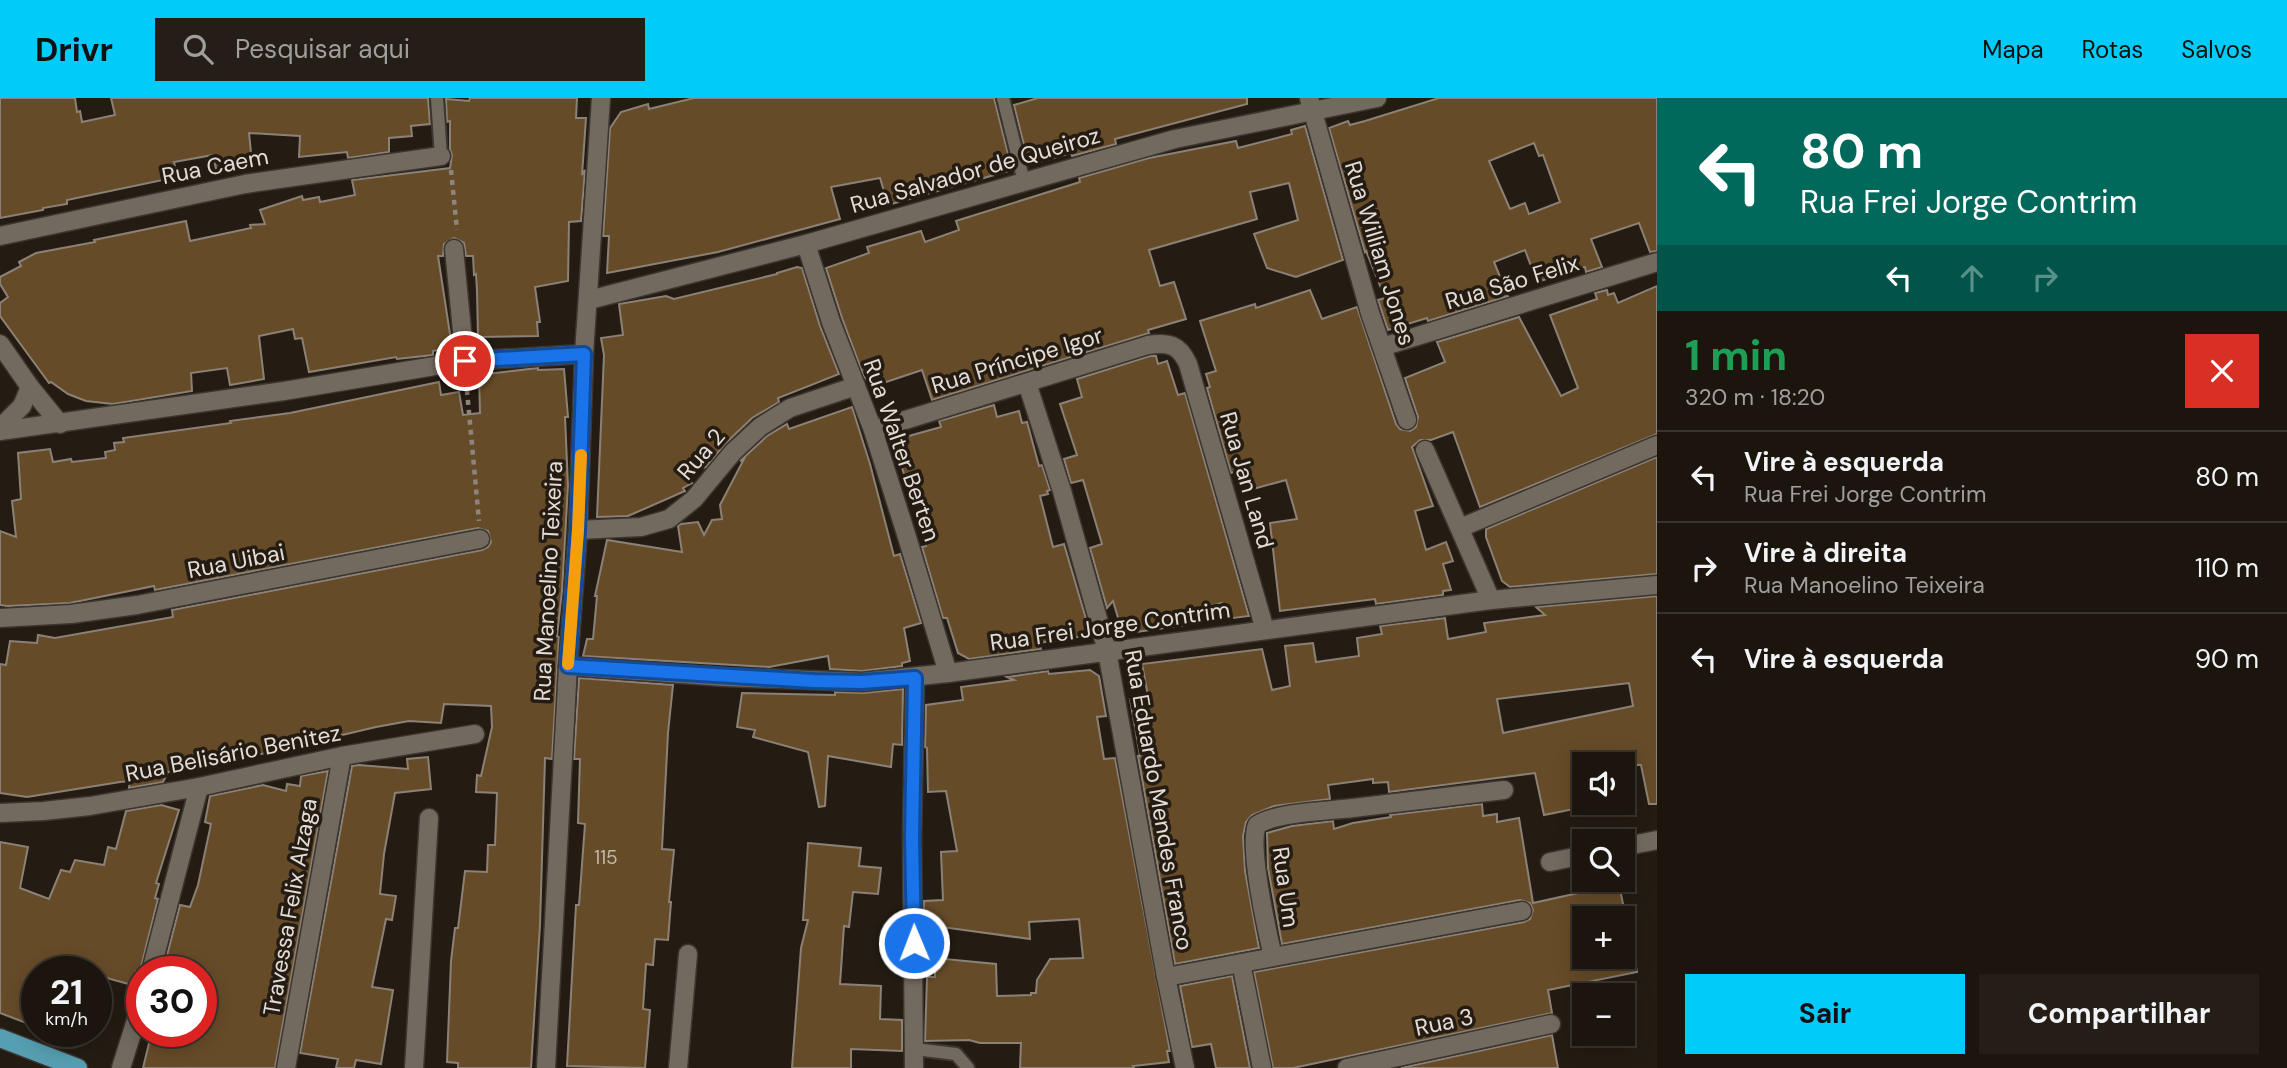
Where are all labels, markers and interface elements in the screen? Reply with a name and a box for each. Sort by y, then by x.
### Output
search box [155,18,645,81]
text: Drivr [35,28,113,71]
icon: search [179,30,217,68]
text: Pesquisar aqui [235,32,410,66]
text: Mapa [1982,34,2044,65]
text: Rotas [2082,34,2143,65]
text: Salvos [2181,34,2252,65]
text: 80 m [1800,119,1923,183]
street label: Rua Salvador de Queiroz [847,120,1103,220]
icon: left [1685,126,1776,217]
street label: Rua Caem [159,141,271,191]
street label: Rua William Jones [1338,157,1422,349]
text: Rua Frei Jorge Contrim [1800,181,2137,223]
street label: Rua São Felix [1442,247,1582,317]
icon: left [1880,259,1918,297]
icon: ahead [1953,259,1991,297]
icon: right [2026,259,2064,297]
street label: Rua Príncipe Igor [928,320,1106,400]
text: 1 min [1685,328,1787,383]
pin [435,331,495,391]
button: close [2185,334,2259,408]
icon: arrive [446,342,484,380]
street label: Rua Walter Berten [857,355,947,545]
text: 320 m · 18:20 [1685,382,1825,412]
street label: Rua Jan Land [1213,408,1281,552]
street label: Rua 2 [670,422,732,486]
text: Vire à esquerda [1744,445,1944,479]
icon: left [1685,458,1723,496]
street label: Rua Manoelino Teixeira [527,460,569,702]
text: 80 m [2195,460,2259,494]
text: Rua Frei Jorge Contrim [1744,479,1986,509]
text: Vire à direita [1744,536,1907,570]
street label: Rua Uibai [185,537,287,585]
icon: right [1685,549,1723,587]
text: 110 m [2195,551,2259,585]
text: Rua Manoelino Teixeira [1744,570,1985,600]
street label: Rua Frei Jorge Contrim [988,594,1232,658]
icon: left [1685,640,1723,678]
text: Vire à esquerda [1744,642,1944,676]
text: 90 m [2195,642,2259,676]
street label: Rua Eduardo Mendes Franco [1118,647,1200,953]
street label: Rua Belisário Benitez [123,717,343,789]
map controls [1572,752,1635,1046]
button: sound [1572,752,1635,815]
street label: Travessa Felix Alzaga [256,796,324,1018]
button: search [1572,829,1635,892]
house number: 115 [594,845,618,870]
street label: Rua Um [1266,845,1306,929]
position arrow [877,906,951,980]
button: + [1572,906,1635,969]
speed limit sign: 30 [126,956,217,1047]
text: 21 [50,969,83,1015]
button: Sair [1685,974,1965,1054]
button: Compartilhar [1979,974,2259,1054]
button: − [1572,983,1635,1046]
street label: Rua 3 [1412,1001,1476,1043]
text: km/h [45,1007,88,1031]

